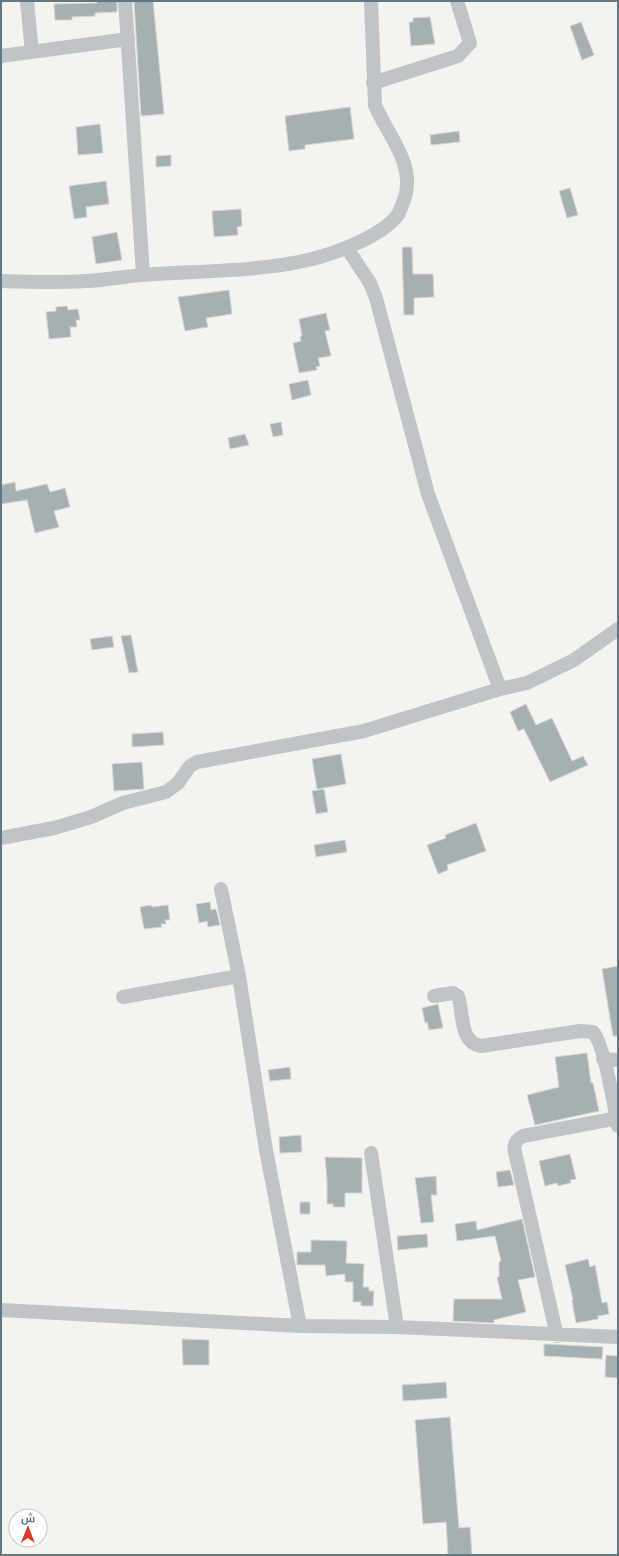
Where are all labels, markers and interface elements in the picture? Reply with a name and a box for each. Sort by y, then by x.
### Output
north arrow [8,1508,48,1548]
text: ش [21,1511,35,1525]

